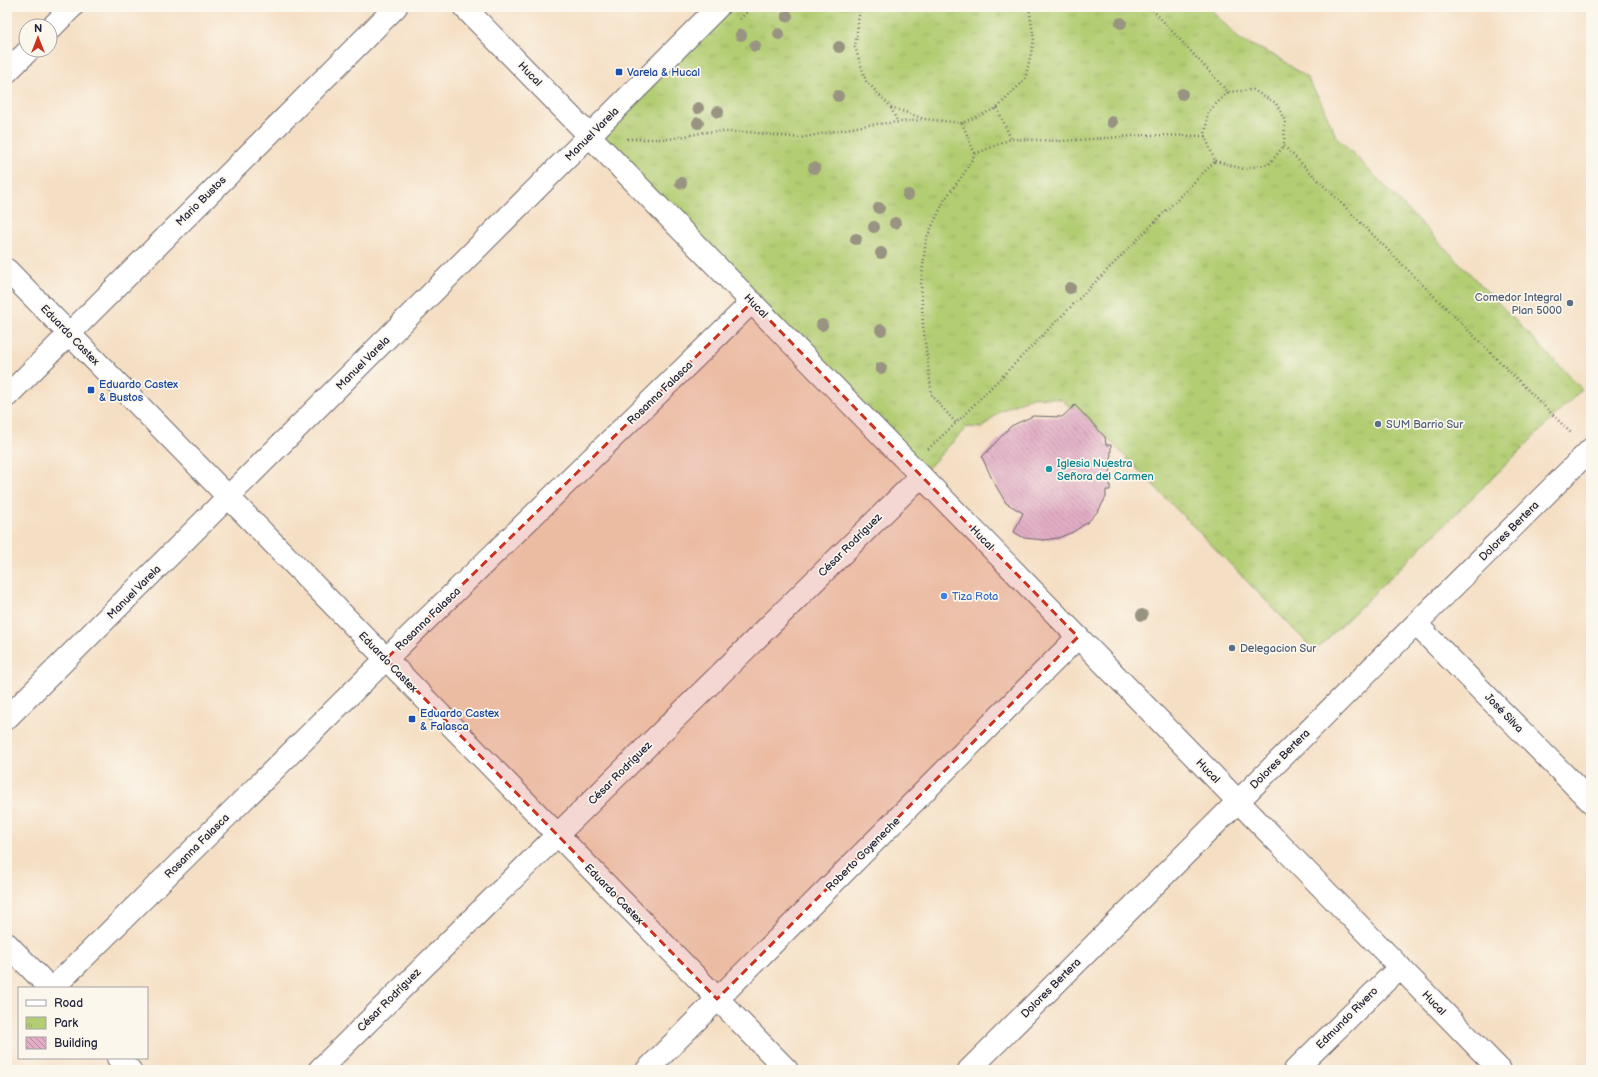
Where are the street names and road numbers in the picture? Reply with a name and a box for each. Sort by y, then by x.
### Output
street label: Hucal [515,59,545,89]
street label: Manuel Varela [562,104,622,164]
street label: Mario Bustos [173,173,229,229]
street label: Hucal [741,291,771,321]
street label: Eduardo Castex [38,302,102,368]
street label: Manuel Varela [333,333,393,393]
street label: Rosanna Falasca [625,358,695,428]
street label: Dolores Bertera [1476,498,1542,564]
street label: César Rodríguez [816,510,885,579]
street label: Hucal [967,523,997,553]
street label: Manuel Varela [104,562,164,622]
street label: Rosanna Falasca [393,584,463,654]
street label: Eduardo Castex [356,629,420,695]
street label: José Silva [1482,691,1526,735]
street label: Dolores Bertera [1247,726,1313,792]
street label: César Rodríguez [586,738,655,807]
street label: Hucal [1193,756,1223,786]
street label: Rosanna Falasca [162,811,232,881]
street label: Roberto Goyeneche [823,814,903,894]
street label: Eduardo Castex [582,861,646,927]
street label: Dolores Bertera [1018,955,1084,1021]
street label: César Rodríguez [355,965,424,1034]
street label: Edmundo Rivero [1313,984,1381,1052]
street label: Hucal [1419,988,1449,1018]

